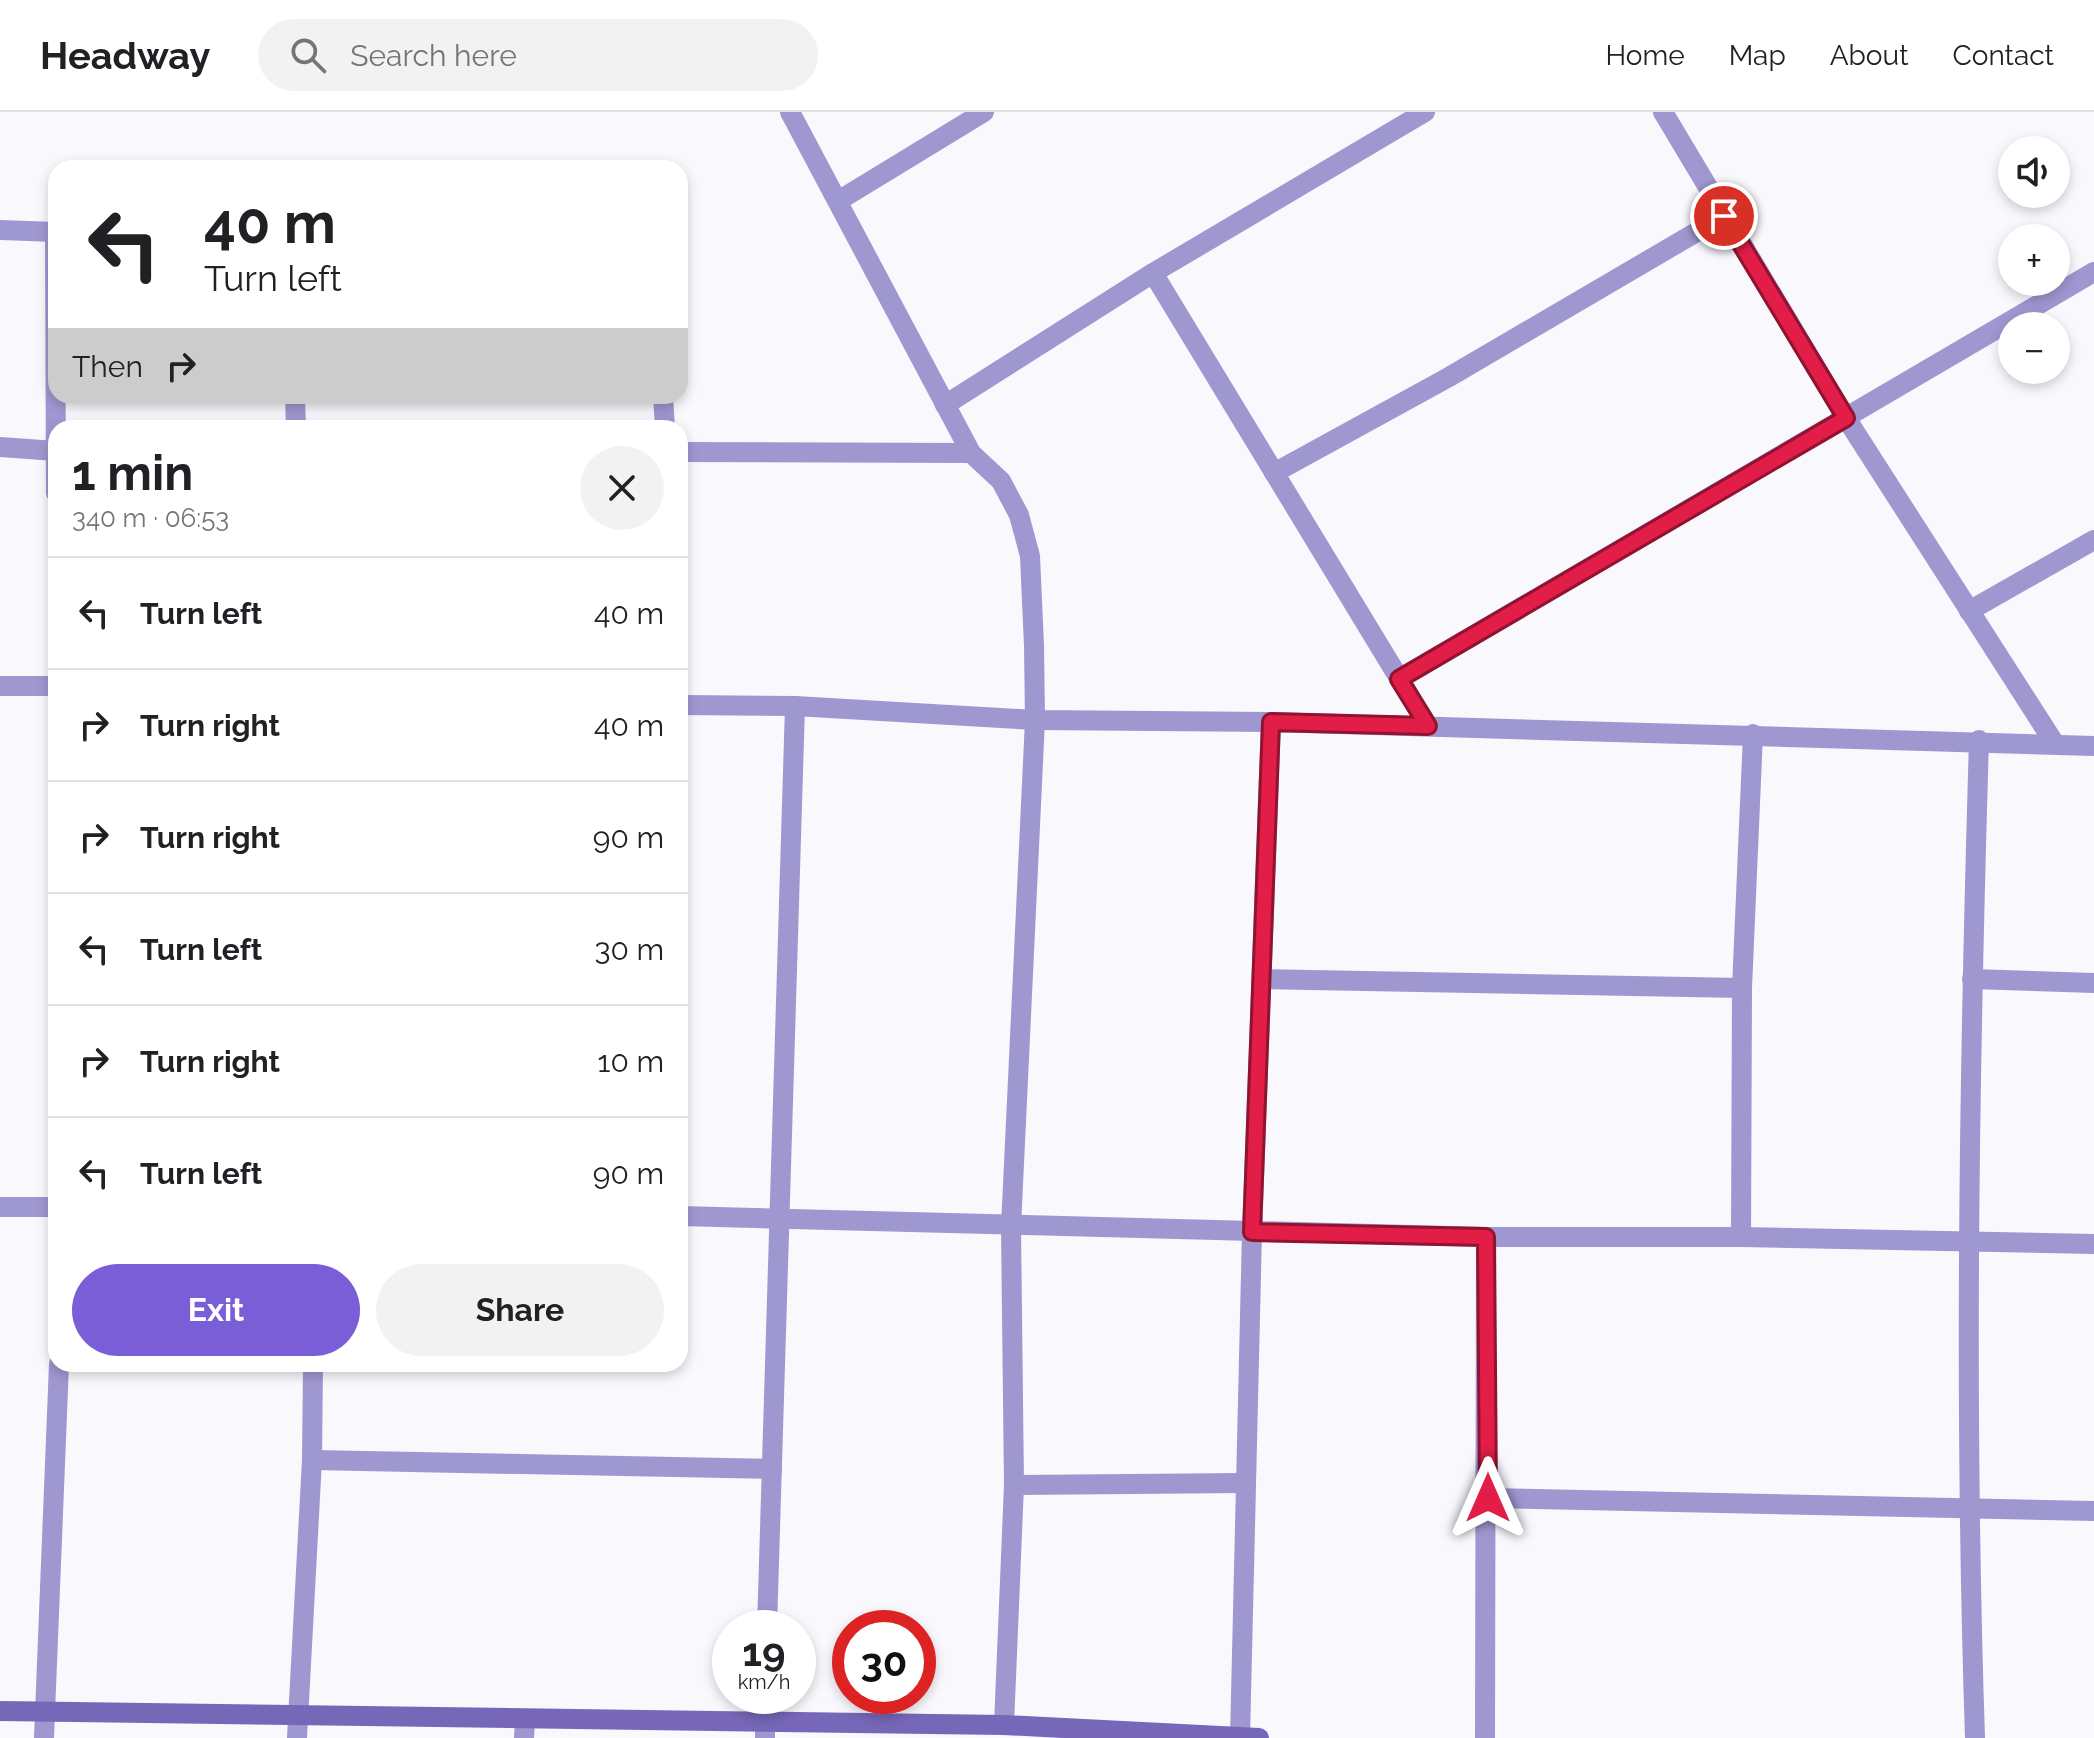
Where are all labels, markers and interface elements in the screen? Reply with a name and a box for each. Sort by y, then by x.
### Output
search box [258,19,818,91]
text: Headway [40,33,210,78]
icon: search [286,33,330,77]
text: Search here [350,38,517,73]
text: Home [1605,39,1685,72]
text: Map [1729,39,1786,72]
text: About [1830,39,1909,72]
text: Contact [1953,39,2054,72]
map controls [1998,136,2070,384]
button: sound [1998,136,2070,208]
pin [1690,182,1758,250]
text: 40 m [204,190,336,256]
icon: left [72,192,176,296]
icon: arrive [1702,194,1746,238]
button: + [1998,224,2070,296]
text: Turn left [204,257,342,299]
button: − [1998,312,2070,384]
icon: right [159,344,203,388]
text: Then [72,349,143,384]
text: 1 min [72,445,193,501]
button: close [580,446,664,530]
text: 340 m · 06:53 [72,503,229,533]
icon: left [72,591,116,635]
text: Turn left [140,596,262,631]
text: 40 m [594,596,664,631]
icon: right [72,703,116,747]
text: Turn right [140,708,280,743]
text: 40 m [594,708,664,743]
icon: right [72,815,116,859]
text: Turn right [140,820,280,855]
text: 90 m [593,820,664,855]
icon: left [72,927,116,971]
text: Turn left [140,932,262,967]
text: 30 m [594,932,664,967]
icon: right [72,1039,116,1083]
text: Turn right [140,1044,280,1079]
text: 10 m [598,1044,664,1079]
icon: left [72,1151,116,1195]
text: Turn left [140,1156,262,1191]
text: 90 m [593,1156,664,1191]
button: Exit [72,1264,360,1356]
button: Share [376,1264,664,1356]
position arrow [1446,1456,1530,1540]
speed limit sign: 30 [832,1610,936,1714]
text: 19 [742,1628,786,1675]
text: km/h [738,1670,790,1694]

